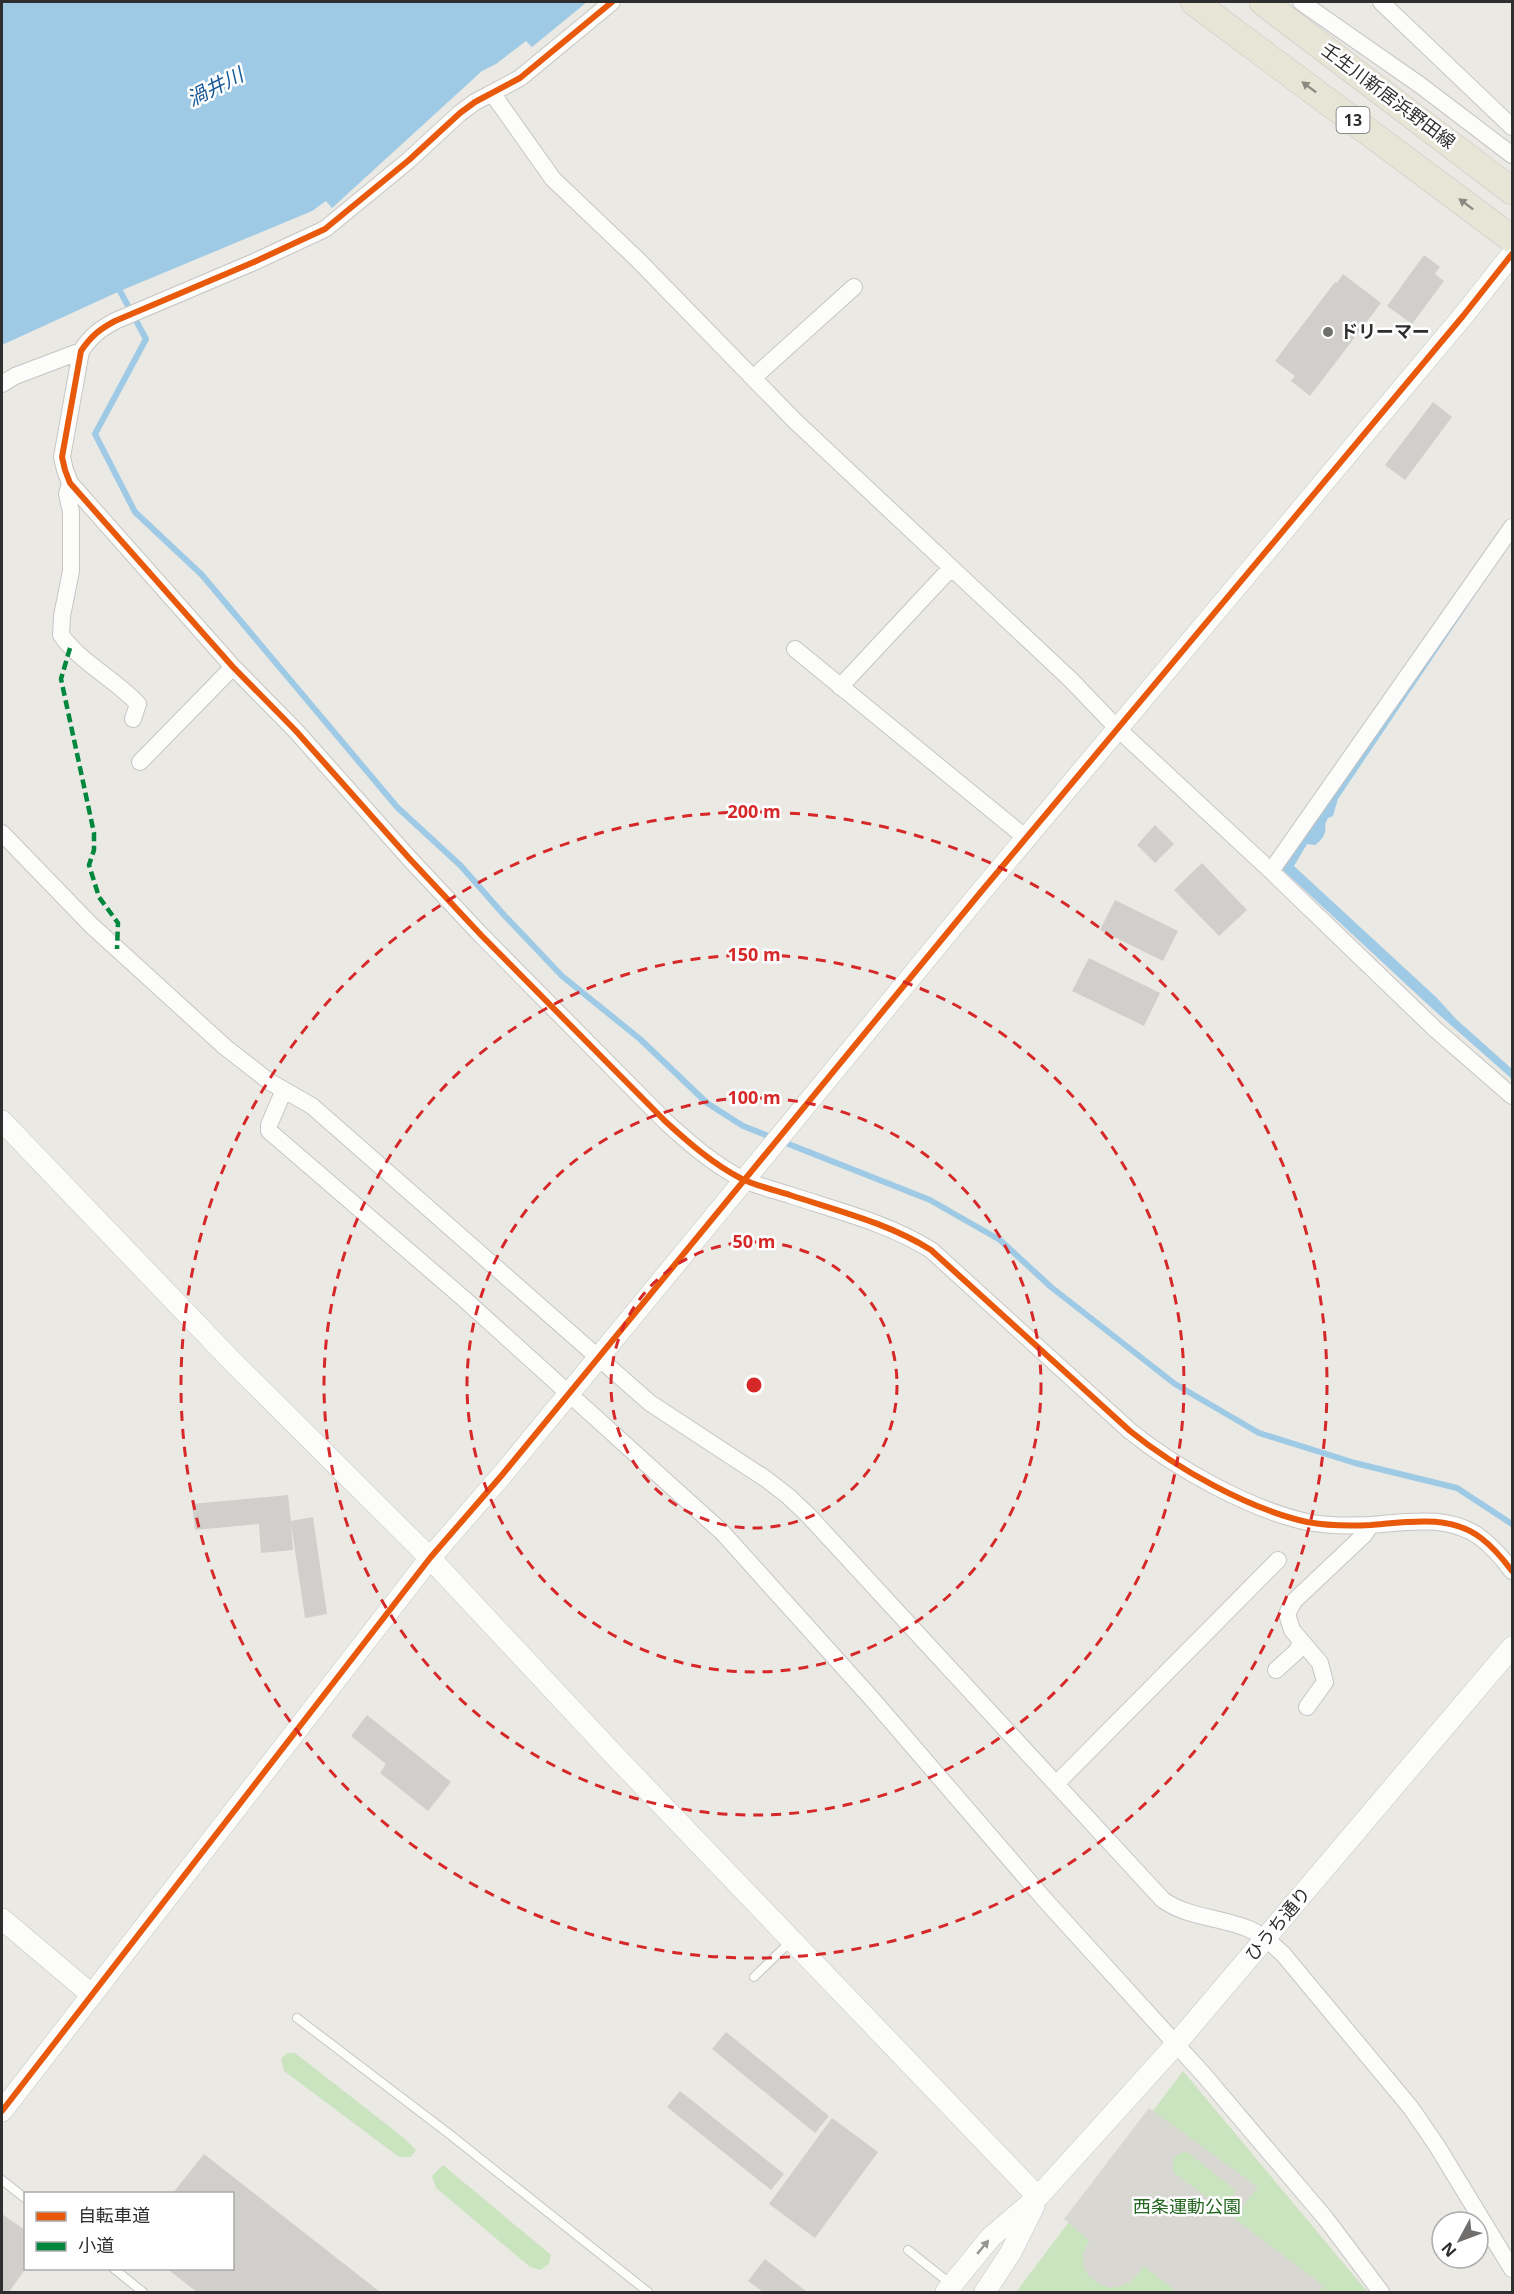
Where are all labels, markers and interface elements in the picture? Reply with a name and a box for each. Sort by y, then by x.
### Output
street label: 壬生川新居浜野田線 [1317,37,1461,154]
water label: 渦井川 [182,60,249,112]
one-way arrow [1302,81,1318,93]
road number: 13 [1336,107,1370,133]
one-way arrow [1458,198,1473,210]
place label: ドリーマー [1340,319,1430,343]
marker: ドリーマー [1321,325,1335,339]
text: 200 m [727,799,781,823]
text: 150 m [727,942,781,966]
text: 100 m [727,1085,781,1109]
text: 50 m [733,1229,775,1253]
centre of rings [744,1375,764,1395]
street label: ひうち通り [1239,1881,1315,1966]
legend [24,2192,234,2270]
park label: 西条運動公園 [1133,2194,1241,2218]
text: 自転車道 [78,2203,150,2227]
north arrow [1430,2210,1490,2270]
text: 小道 [78,2233,114,2257]
text: N [1436,2238,1461,2262]
one-way arrow [976,2240,989,2255]

